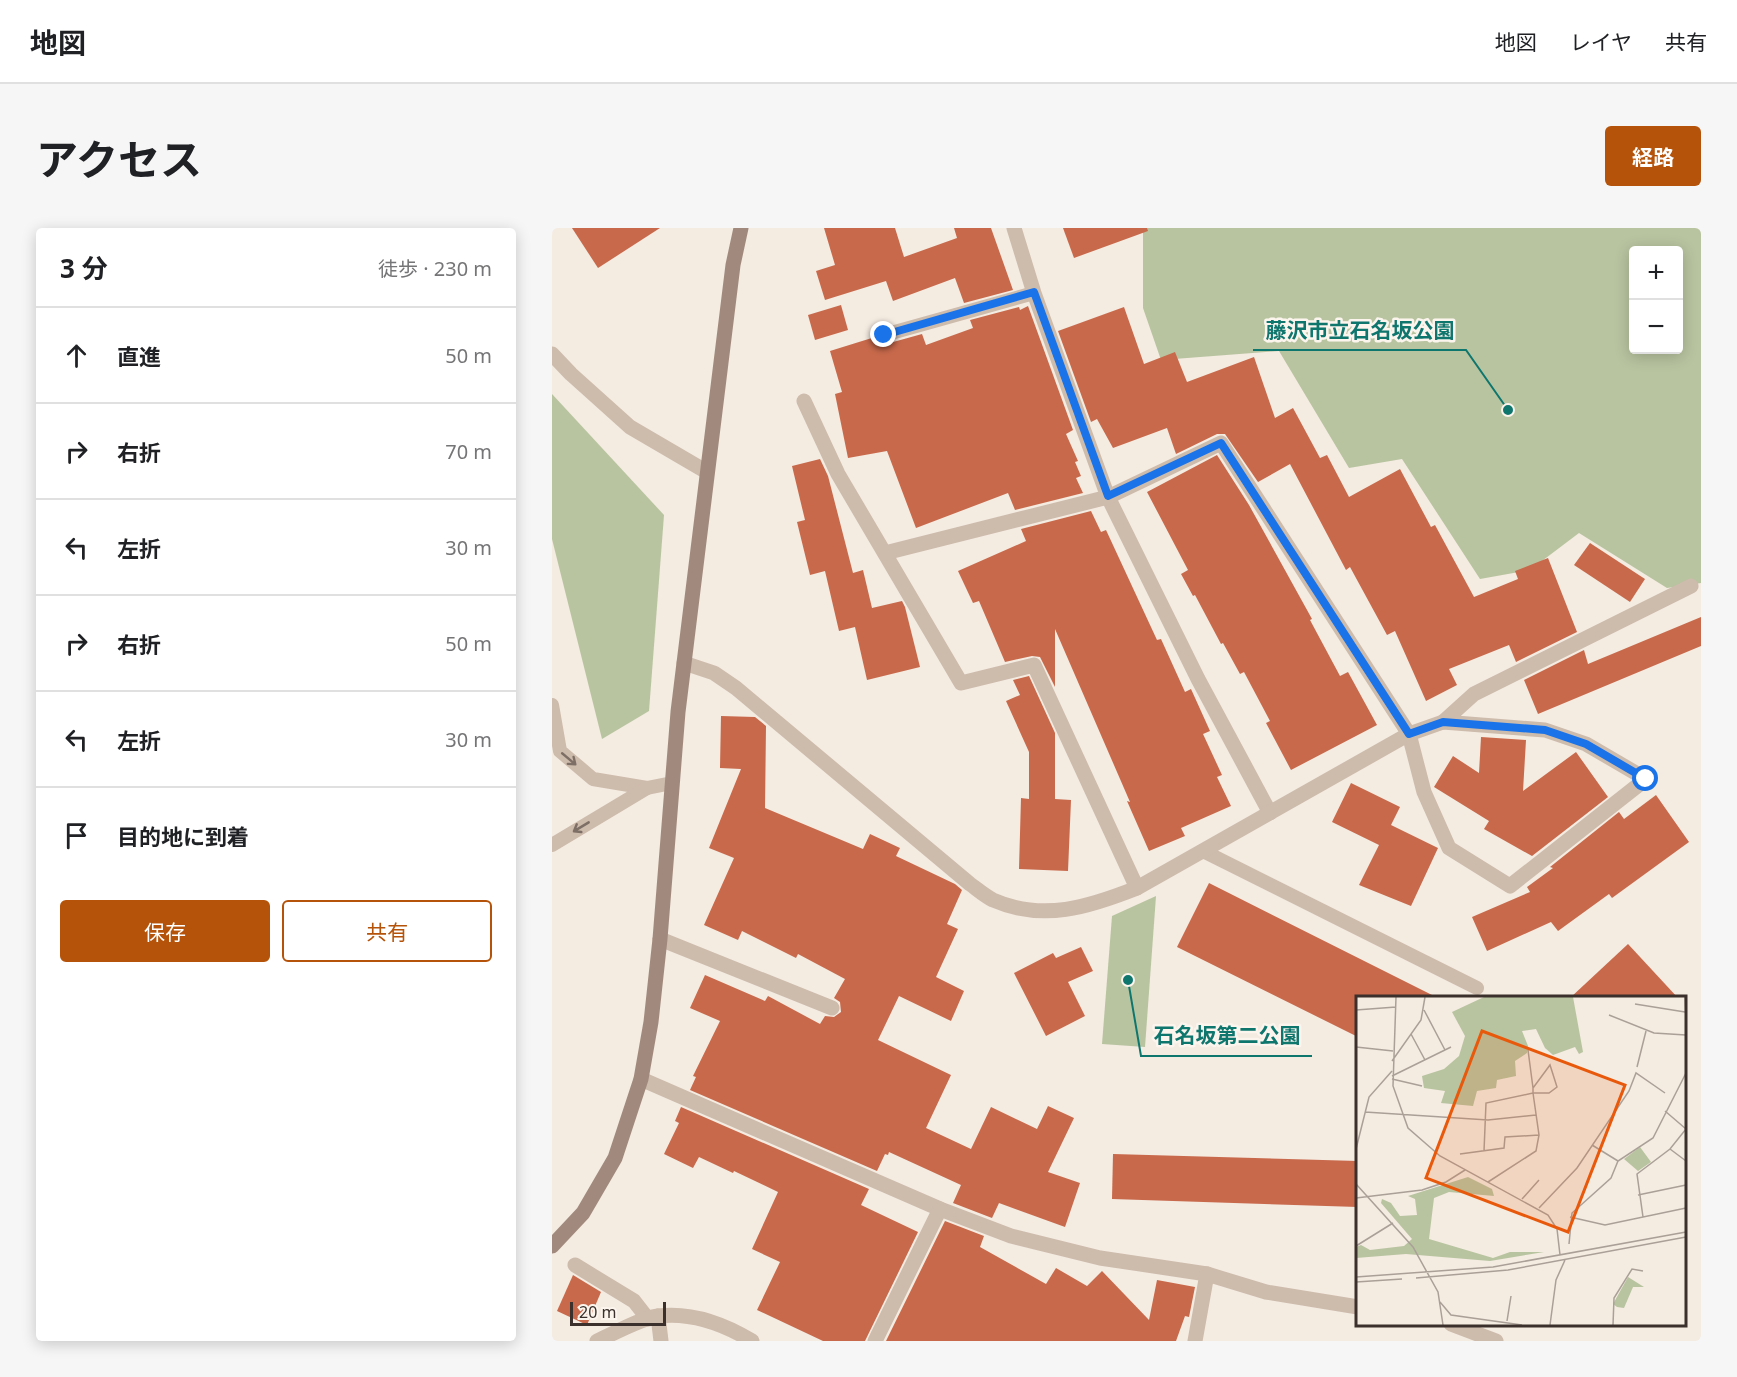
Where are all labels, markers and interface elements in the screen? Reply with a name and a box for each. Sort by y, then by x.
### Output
text: 地図 [30,23,86,61]
text: 地図 [1495,28,1537,56]
text: レイヤ [1570,28,1632,56]
text: 共有 [1665,28,1707,56]
button: 経路 [1605,126,1701,186]
text: アクセス [36,130,202,187]
map controls [1629,246,1683,354]
button: + [1629,246,1683,300]
text: 3 分 [60,250,108,286]
text: 徒歩 · 230 m [378,255,492,282]
button: − [1629,300,1683,354]
callout: 藤沢市立石名坂公園 [1253,311,1466,350]
text: 藤沢市立石名坂公園 [1266,316,1455,344]
route end [870,321,896,347]
icon: ahead [60,339,93,372]
text: 直進 [117,341,161,371]
text: 50 m [445,342,492,369]
icon: right [60,435,93,468]
text: 右折 [117,437,161,467]
text: 70 m [445,438,492,465]
icon: left [60,531,93,564]
text: 左折 [117,533,161,563]
text: 30 m [445,534,492,561]
icon: right [60,627,93,660]
text: 右折 [117,629,161,659]
text: 50 m [445,630,492,657]
icon: left [60,723,93,756]
text: 左折 [117,725,161,755]
text: 30 m [445,726,492,753]
one-way arrow [561,752,576,766]
route start [1632,765,1658,791]
icon: arrive [60,819,93,852]
text: 目的地に到着 [117,821,249,851]
one-way arrow [573,821,590,833]
button: 保存 [60,900,270,962]
button: 共有 [282,900,492,962]
inset map [1356,996,1686,1326]
callout: 石名坂第二公園 [1141,1017,1312,1056]
text: 石名坂第二公園 [1154,1021,1301,1049]
scale bar [570,1299,666,1326]
text: 20 m [579,1301,616,1323]

